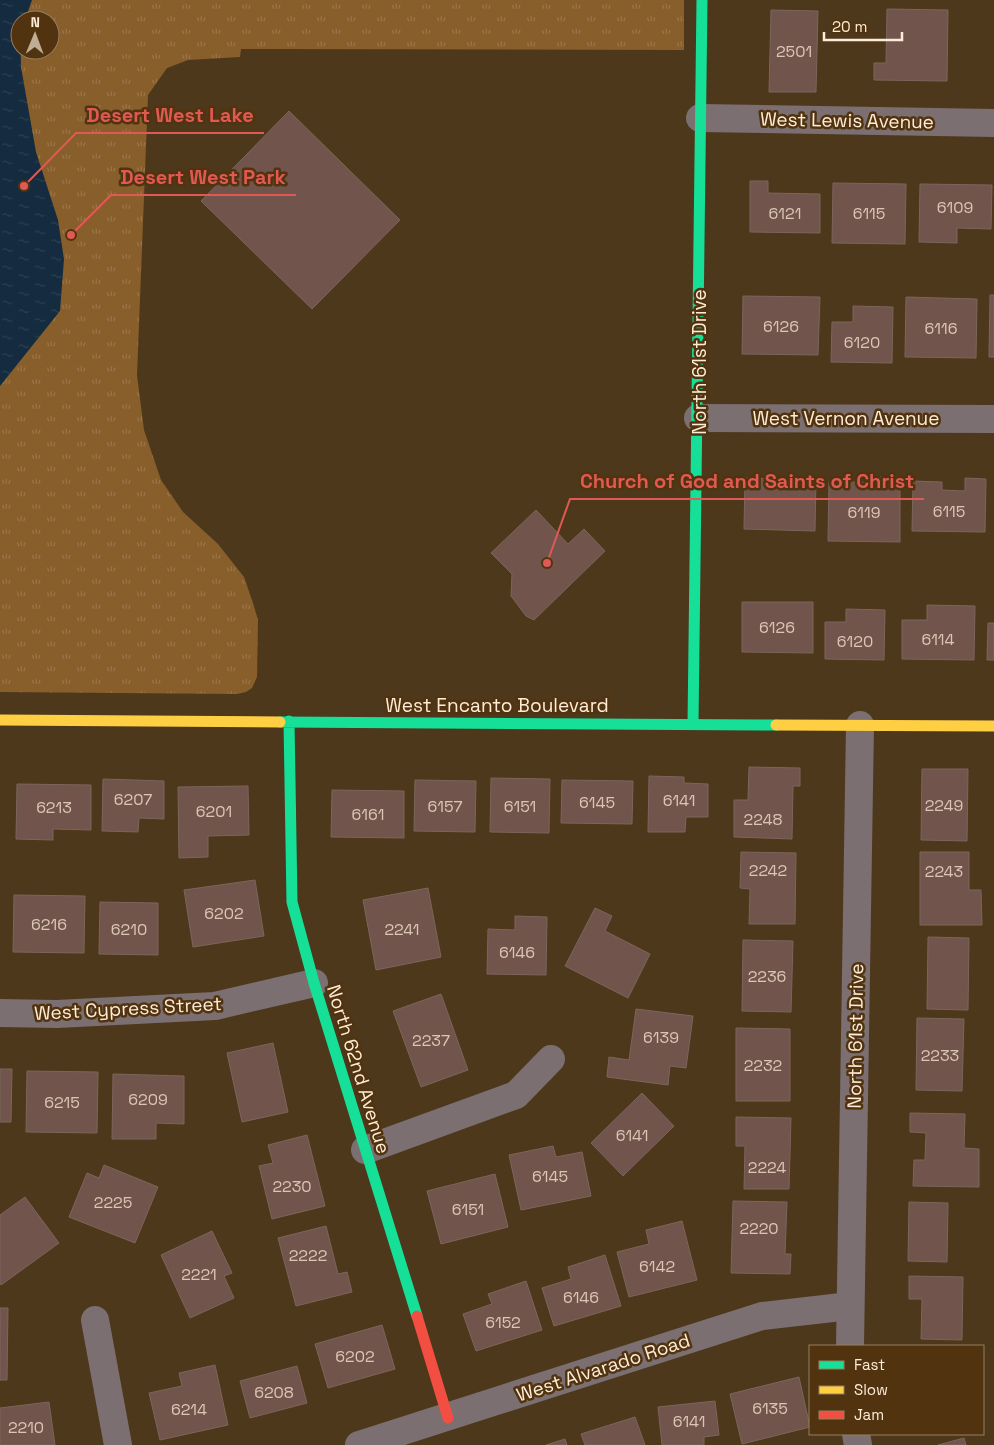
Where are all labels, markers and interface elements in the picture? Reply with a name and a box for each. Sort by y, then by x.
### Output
north arrow [10,10,60,60]
scale bar [824,10,902,42]
text: N [30,13,40,31]
text: 20 m [832,17,867,36]
house number: 2501 [776,41,812,62]
callout: Desert West Lake [76,98,264,133]
text: Desert West Lake [86,102,254,128]
street label: West Lewis Avenue [760,106,934,135]
callout: Desert West Park [111,160,296,195]
text: Desert West Park [120,164,286,190]
house number: 6109 [937,197,973,218]
house number: 6121 [769,203,801,224]
house number: 6115 [853,203,885,224]
street label: North 61st Drive [687,289,712,435]
house number: 6126 [763,316,799,337]
house number: 6116 [925,318,957,339]
house number: 6120 [844,332,880,353]
street label: West Vernon Avenue [752,406,940,431]
callout: Church of God and Saints of Christ [570,464,924,499]
text: Church of God and Saints of Christ [580,468,914,494]
house number: 6115 [933,501,965,522]
house number: 6119 [848,502,880,523]
house number: 6126 [759,617,795,638]
house number: 6114 [921,629,955,650]
house number: 6120 [837,631,873,652]
street label: West Encanto Boulevard [385,693,609,718]
house number: 6207 [114,789,152,810]
house number: 6141 [663,790,695,811]
house number: 6145 [579,792,615,813]
house number: 2249 [925,795,963,816]
house number: 6157 [428,796,462,817]
house number: 6151 [504,796,536,817]
house number: 6213 [36,797,72,818]
house number: 6201 [196,801,232,822]
house number: 6161 [352,804,384,825]
house number: 2248 [744,809,782,830]
house number: 2242 [749,860,787,881]
house number: 2243 [925,861,963,882]
house number: 6202 [204,903,244,924]
house number: 6216 [31,914,67,935]
house number: 6210 [111,919,147,940]
house number: 2241 [384,919,420,940]
house number: 6146 [499,942,535,963]
street label: North 61st Drive [842,963,869,1109]
house number: 2236 [748,966,786,987]
street label: North 62nd Avenue [321,982,396,1157]
street label: West Cypress Street [33,991,223,1026]
house number: 6139 [643,1027,679,1048]
house number: 2237 [412,1030,450,1051]
house number: 2233 [921,1045,959,1066]
house number: 2232 [744,1055,782,1076]
house number: 6209 [128,1089,168,1110]
house number: 6215 [44,1092,80,1113]
house number: 6141 [616,1125,648,1146]
house number: 2224 [748,1157,786,1178]
house number: 6145 [532,1166,568,1187]
house number: 2230 [272,1176,312,1197]
house number: 2225 [94,1192,132,1213]
house number: 6151 [452,1199,484,1220]
house number: 2220 [739,1218,779,1239]
house number: 2222 [289,1245,327,1266]
house number: 6142 [639,1256,675,1277]
house number: 2221 [181,1264,217,1285]
house number: 6146 [563,1287,599,1308]
house number: 6152 [485,1312,521,1333]
street label: West Alvarado Road [513,1328,693,1407]
legend [809,1345,984,1435]
house number: 6202 [335,1346,375,1367]
text: Fast [854,1355,885,1374]
text: Slow [854,1380,888,1399]
house number: 6208 [254,1382,294,1403]
house number: 6135 [752,1398,788,1419]
house number: 6214 [171,1399,207,1420]
text: Jam [854,1405,884,1424]
house number: 6141 [673,1411,705,1432]
house number: 2210 [8,1417,44,1438]

